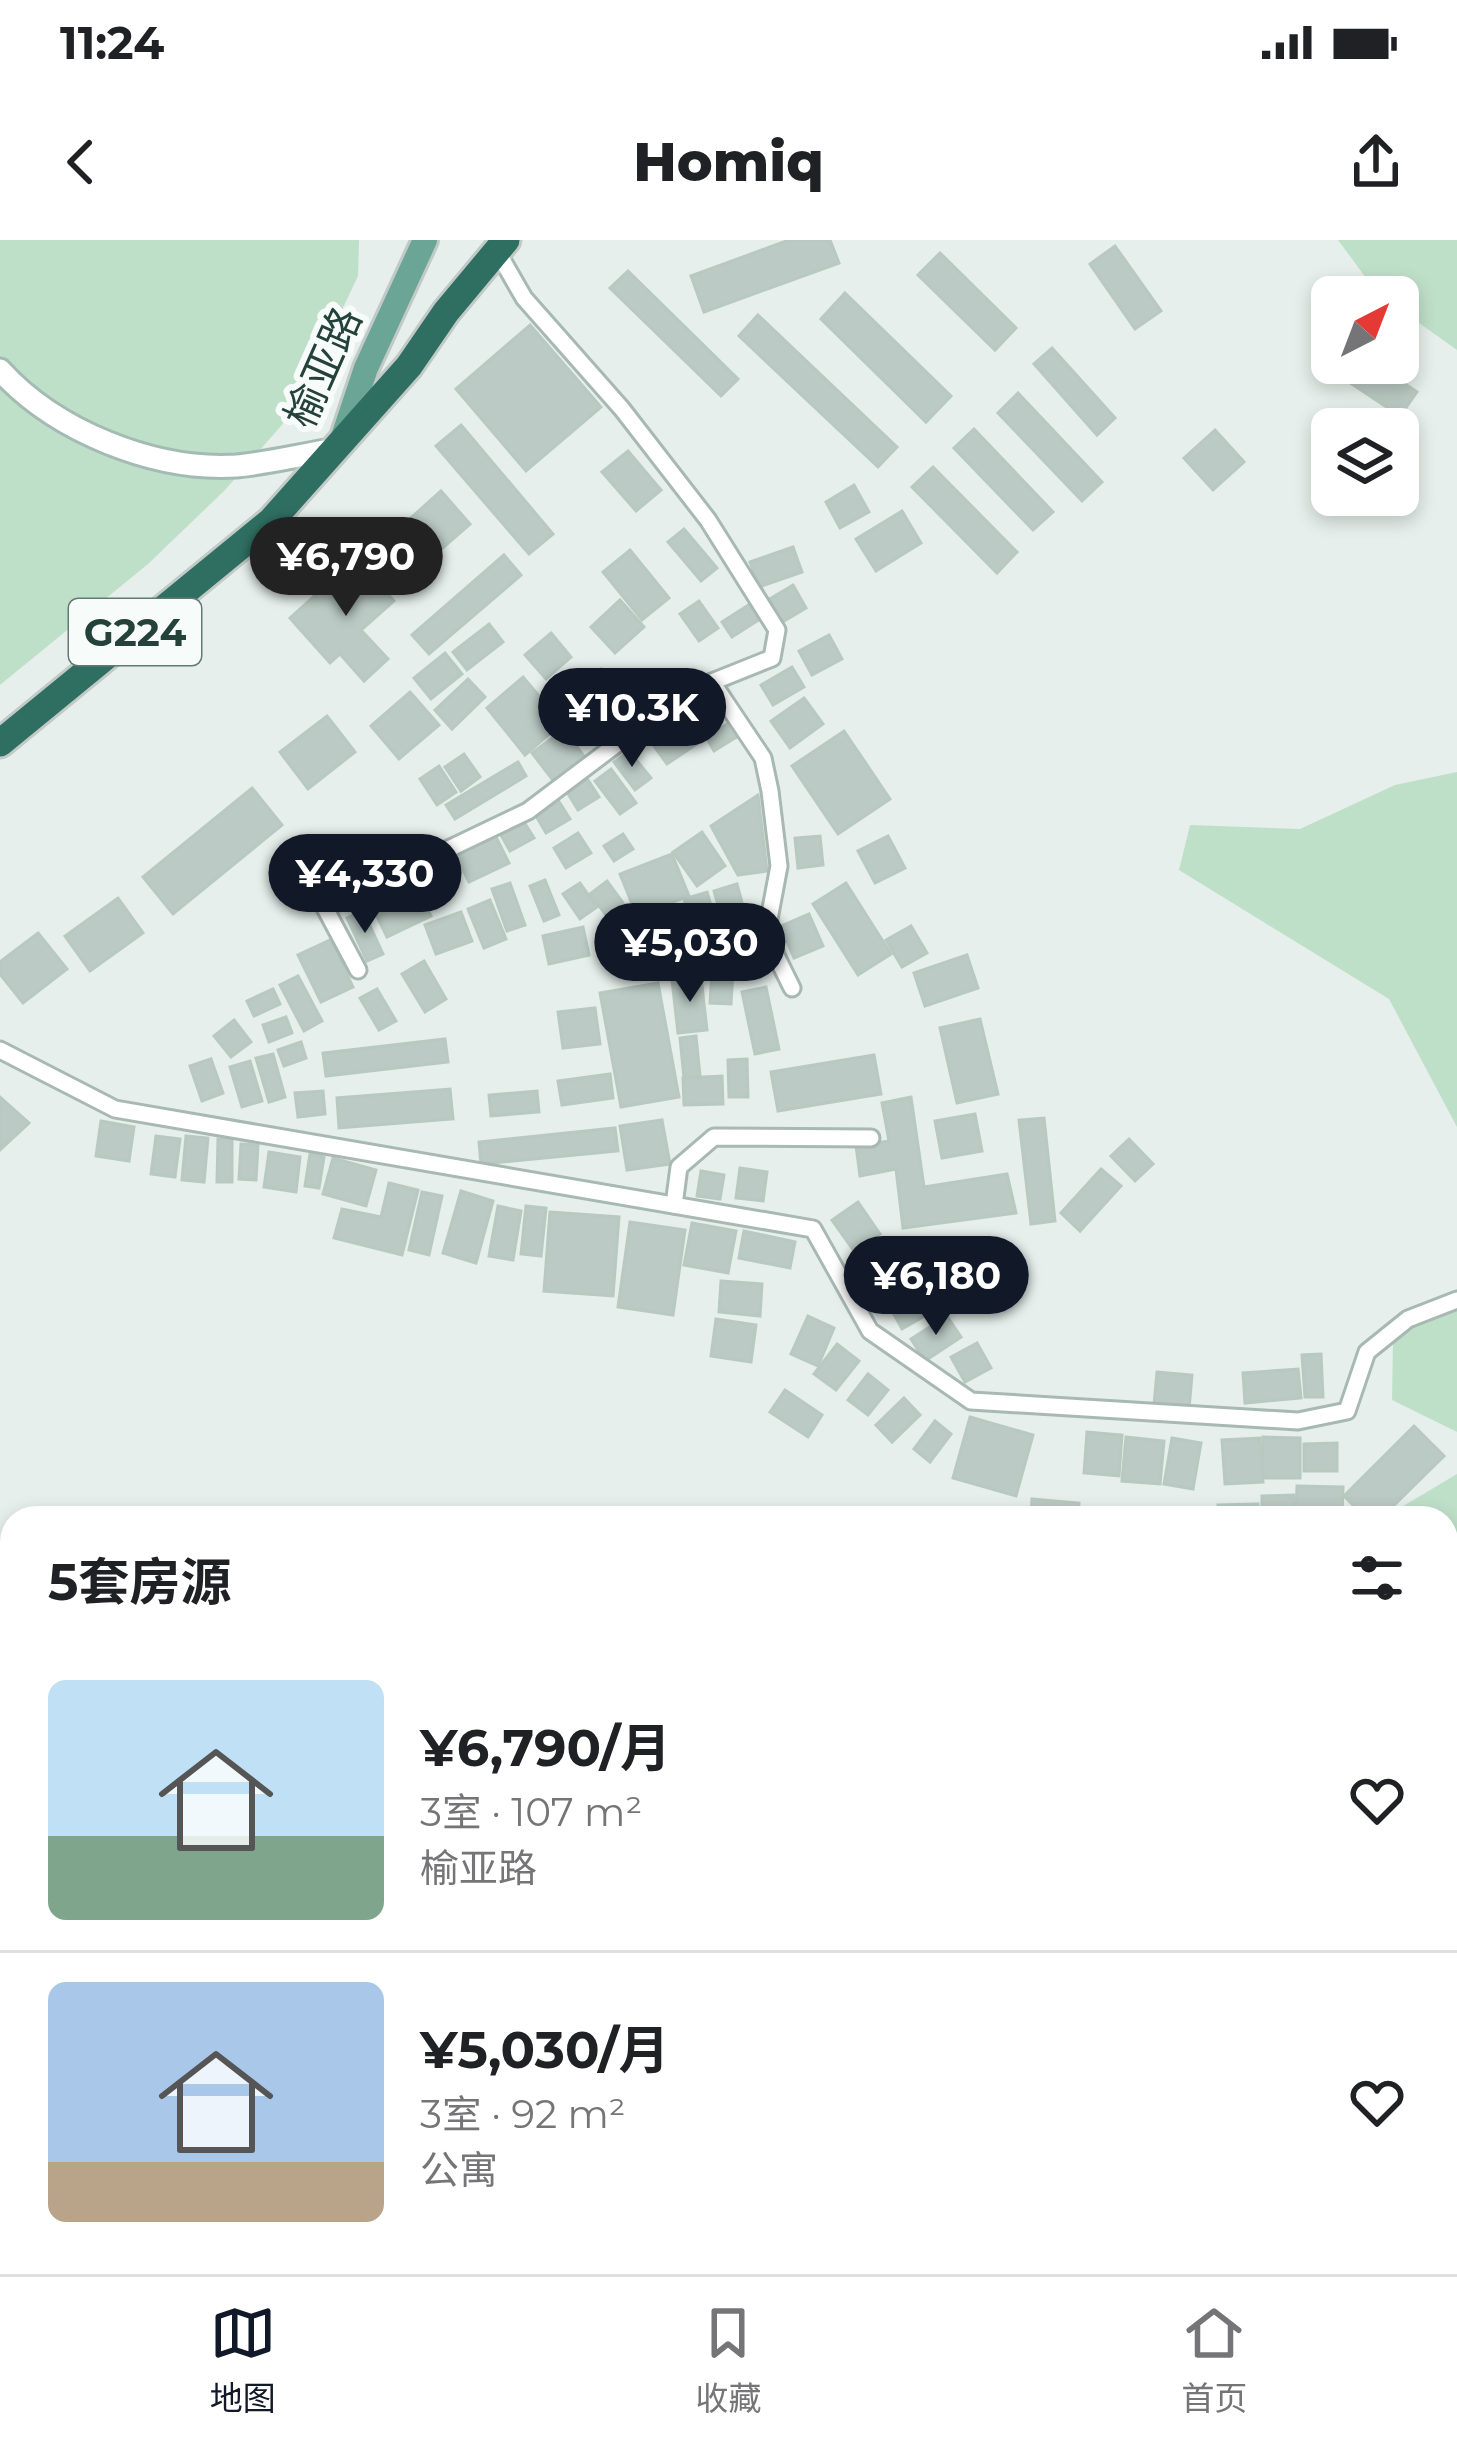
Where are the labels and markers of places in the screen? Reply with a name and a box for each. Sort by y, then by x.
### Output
pin: ¥6,790 [248,517,444,619]
pin: ¥10.3K [534,668,730,770]
pin: ¥4,330 [267,834,463,936]
pin: ¥5,030 [592,903,788,1005]
pin: ¥6,180 [838,1236,1034,1338]

